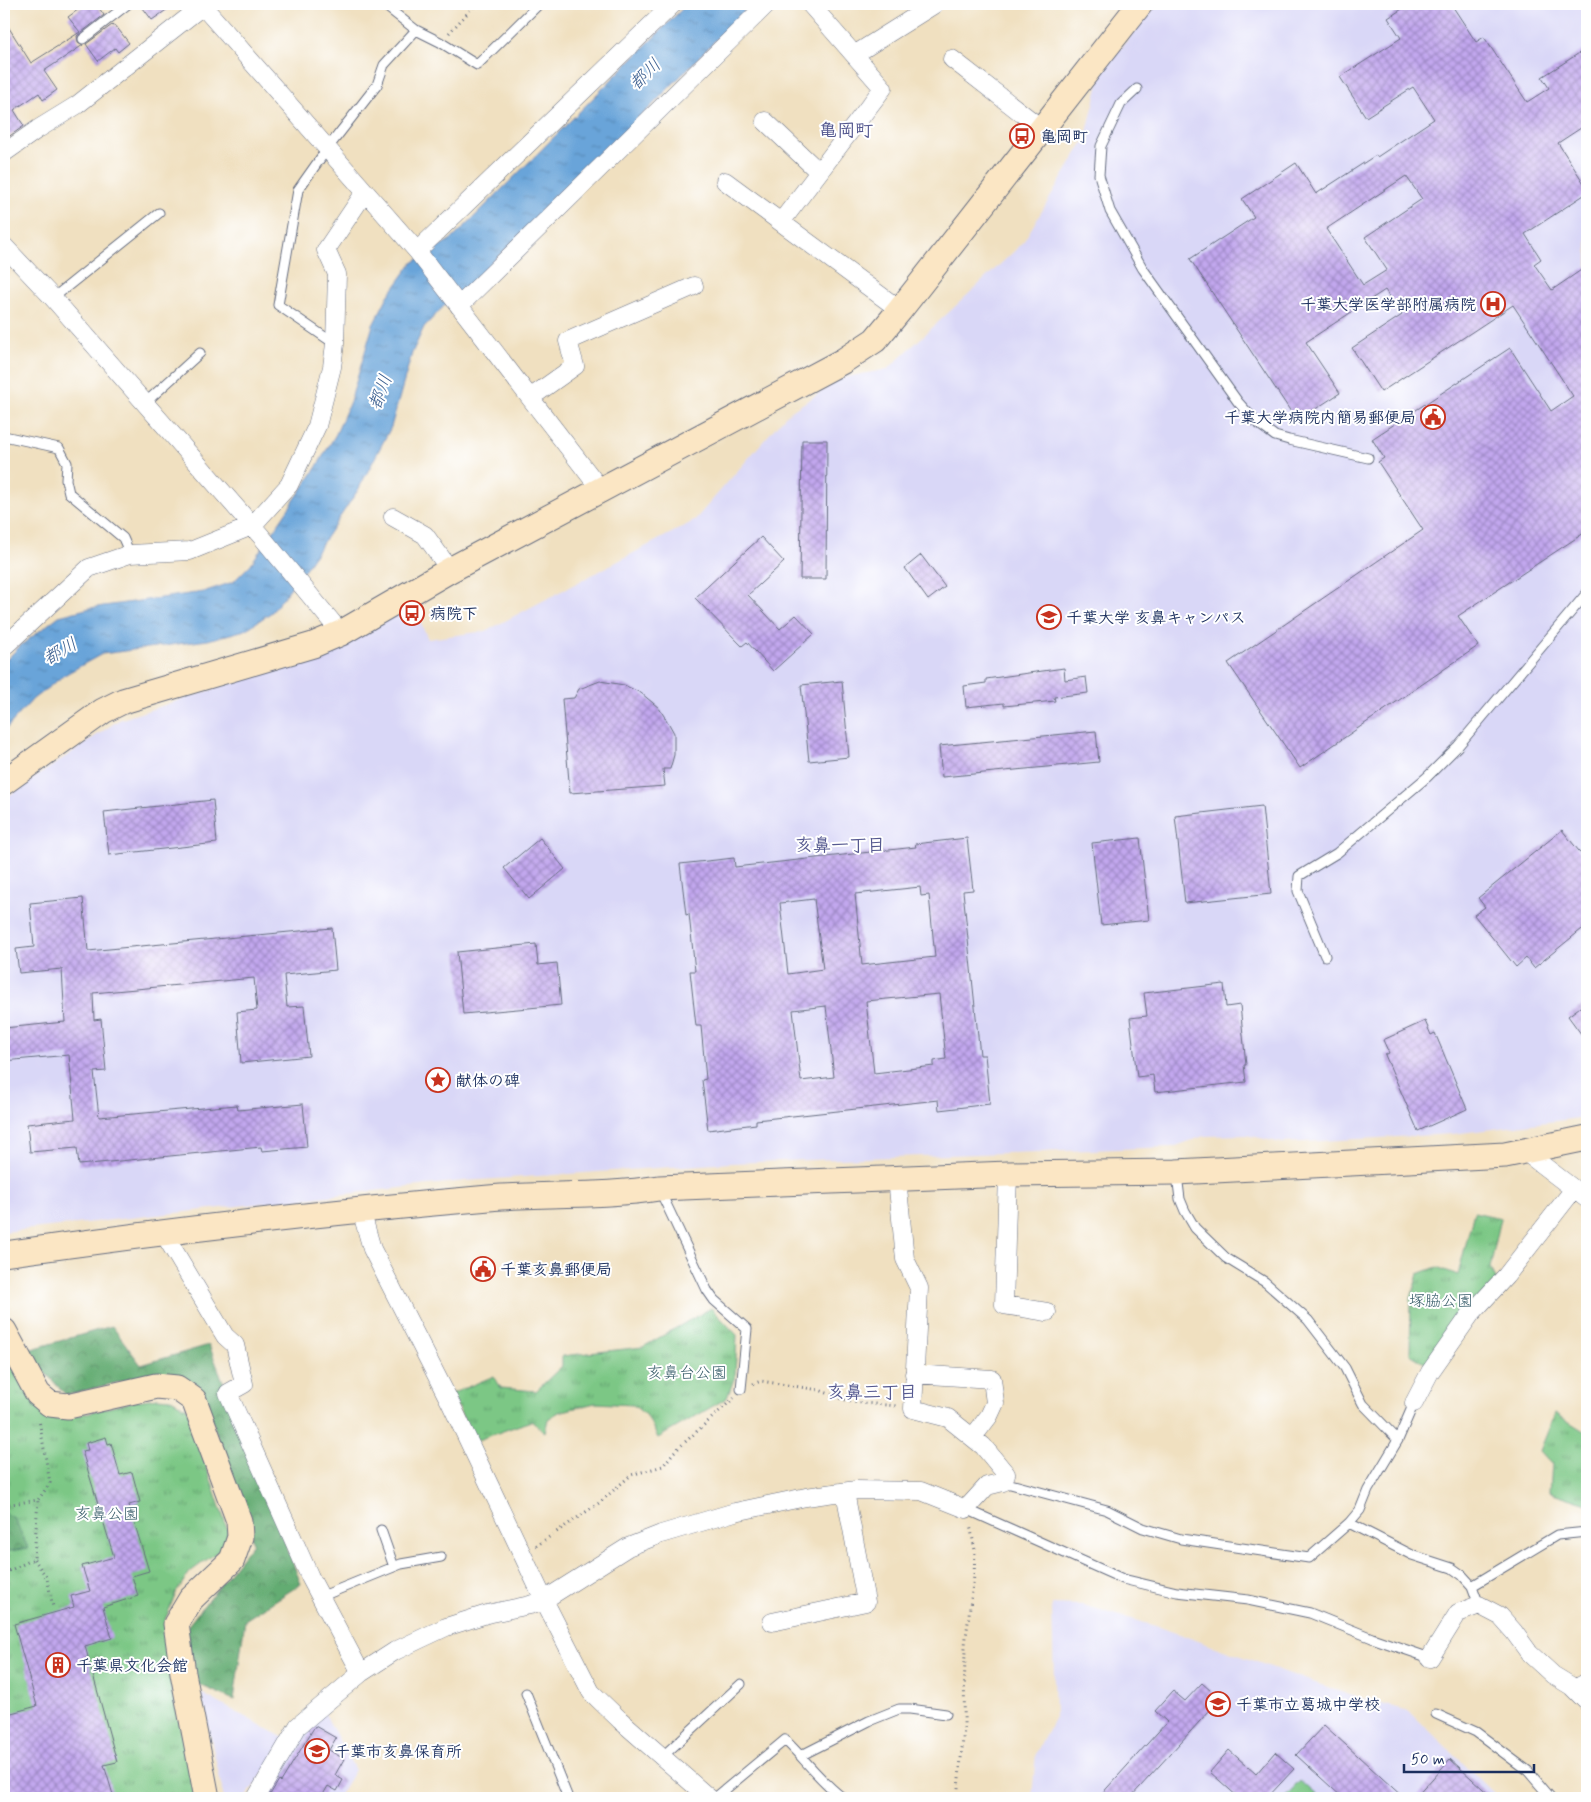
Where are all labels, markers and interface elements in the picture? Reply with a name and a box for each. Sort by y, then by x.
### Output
water label: 都川 [624,53,667,96]
district label: 亀岡町 [819,119,873,143]
bus stop icon: 亀岡町 [1009,123,1035,149]
place label: 亀岡町 [1040,127,1088,148]
hospital icon: 千葉大学医学部附属病院 [1480,291,1506,317]
place label: 千葉大学医学部附属病院 [1300,295,1476,316]
water label: 都川 [364,371,398,413]
public building icon: 千葉大学病院内簡易郵便局 [1420,404,1446,430]
place label: 千葉大学病院内簡易郵便局 [1224,408,1416,429]
bus stop icon: 病院下 [399,600,425,626]
place label: 病院下 [430,604,478,625]
school or university icon: 千葉大学 亥鼻キャンパス [1036,604,1062,630]
place label: 千葉大学 亥鼻キャンパス [1066,608,1246,629]
water label: 都川 [39,632,82,671]
district label: 亥鼻一丁目 [795,834,885,858]
place icon: 献体の碑 [425,1067,451,1093]
place label: 献体の碑 [456,1071,520,1092]
public building icon: 千葉亥鼻郵便局 [470,1256,496,1282]
place label: 千葉亥鼻郵便局 [500,1260,612,1281]
park label: 塚脇公園 [1409,1291,1473,1312]
park label: 亥鼻台公園 [647,1363,727,1384]
district label: 亥鼻三丁目 [827,1381,917,1405]
park label: 亥鼻公園 [75,1504,139,1525]
building icon: 千葉県文化会館 [45,1652,71,1678]
place label: 千葉県文化会館 [76,1656,188,1677]
school or university icon: 千葉市立葛城中学校 [1205,1691,1231,1717]
place label: 千葉市立葛城中学校 [1236,1695,1380,1716]
school or university icon: 千葉市亥鼻保育所 [304,1738,330,1764]
place label: 千葉市亥鼻保育所 [334,1742,462,1763]
scale bar [1404,1742,1534,1774]
text: 50 m [1411,1750,1445,1770]

